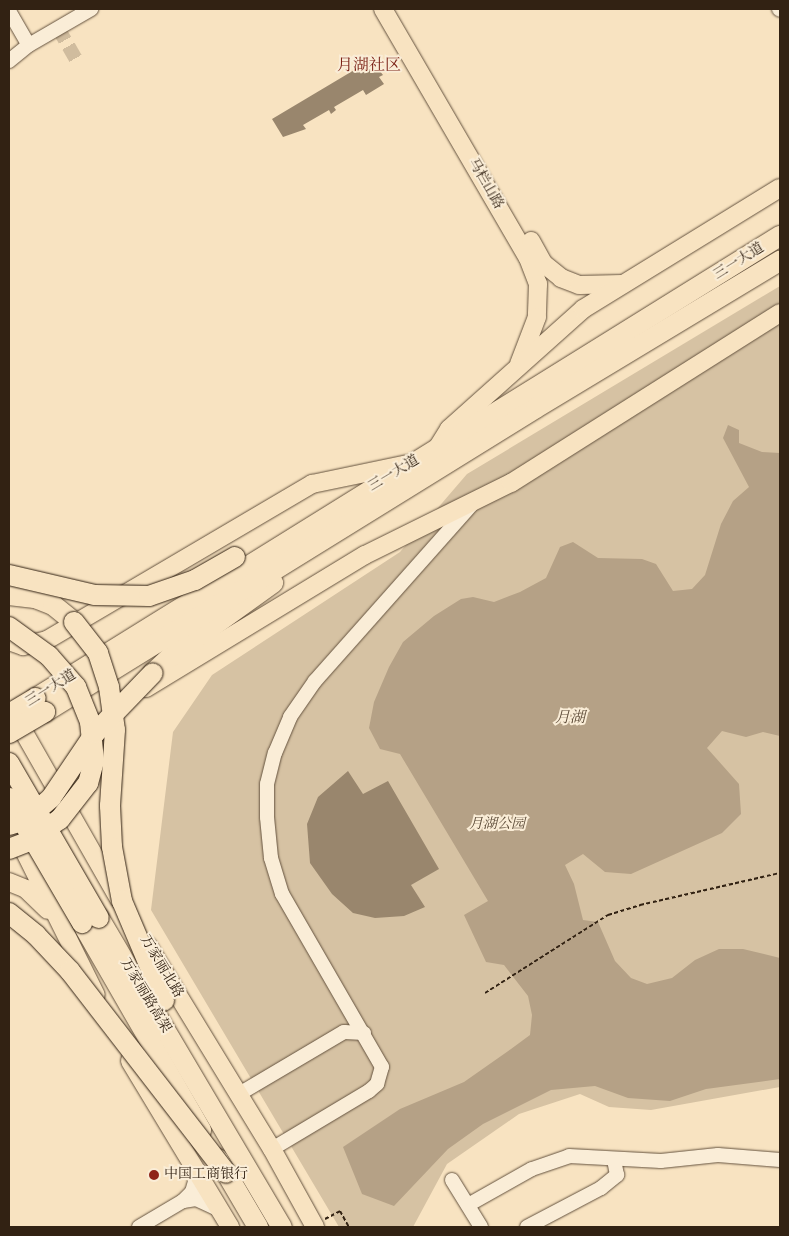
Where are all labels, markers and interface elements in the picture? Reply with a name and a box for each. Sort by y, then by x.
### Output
district label: 月湖社区 [337,56,401,76]
street label: 马栏山路 [464,156,506,212]
street label: 三一大道 [711,240,767,284]
street label: 三一大道 [366,452,422,496]
street label: 三一大道 [23,667,79,711]
water label: 月湖 [555,710,585,728]
park label: 月湖公园 [469,817,525,833]
street label: 万家丽北路 [136,933,186,1001]
street label: 万家丽路高架 [116,956,174,1036]
place label: 中国工商银行 [164,1167,248,1183]
marker: 中国工商银行 [148,1169,160,1181]

